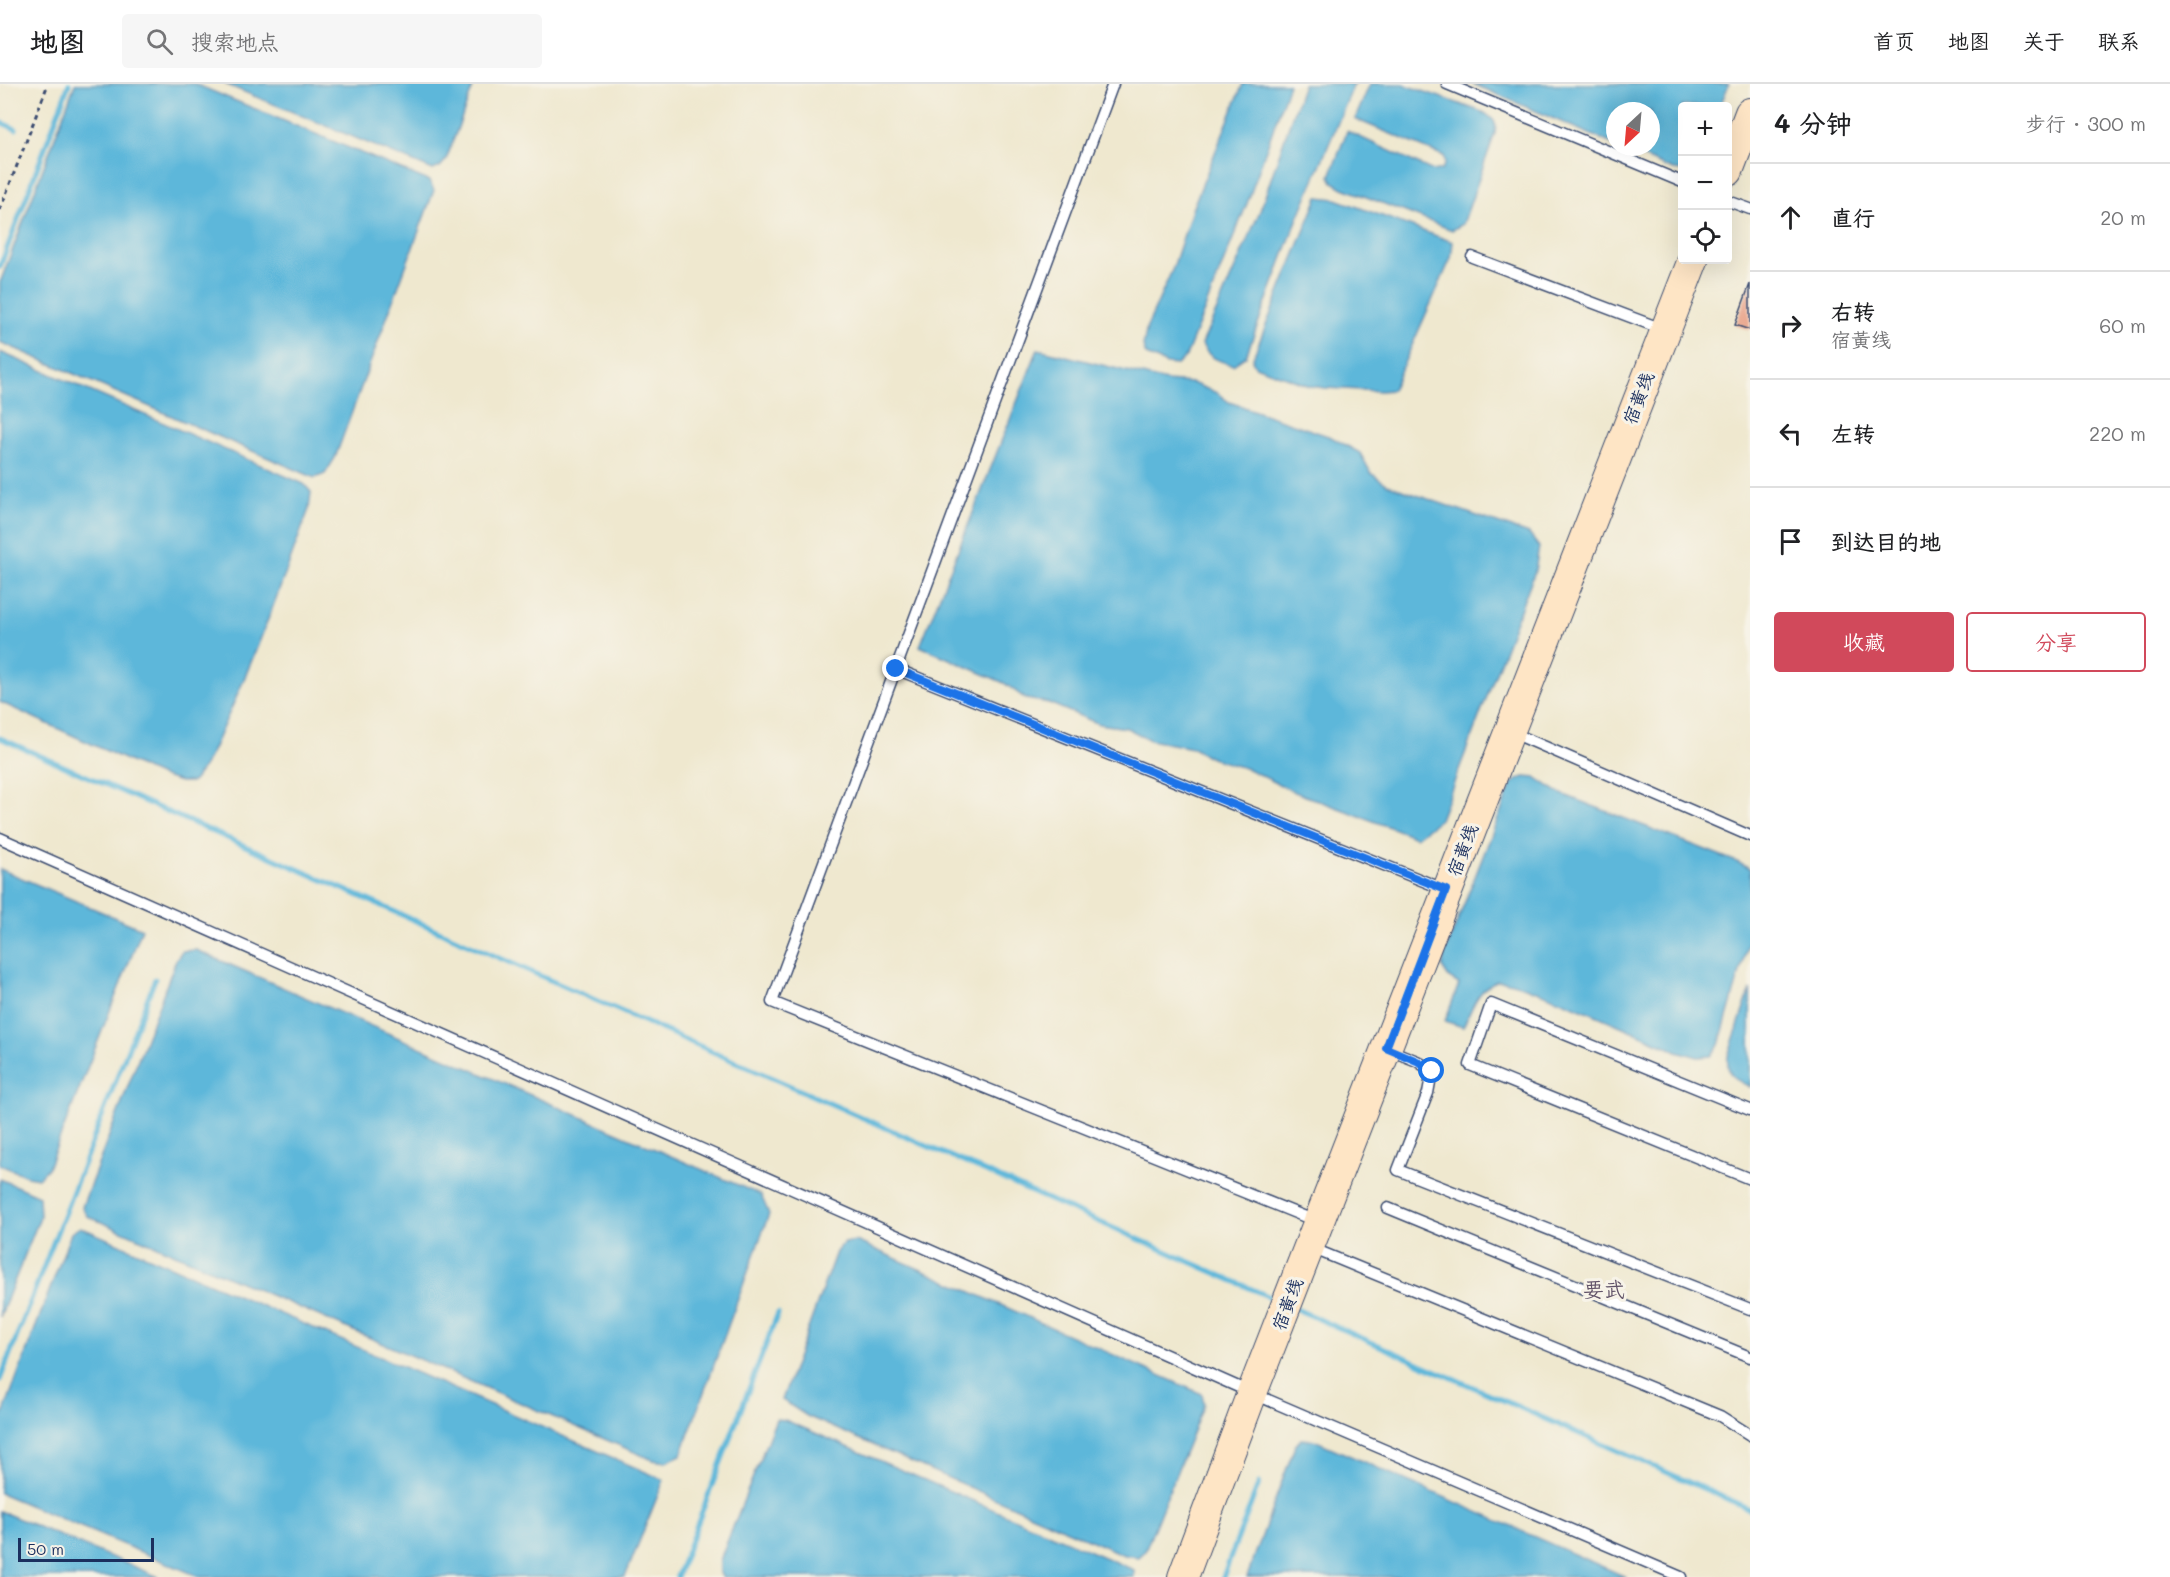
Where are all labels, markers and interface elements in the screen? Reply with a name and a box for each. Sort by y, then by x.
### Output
search box [122,14,542,68]
text: 地图 [30,23,86,59]
icon: search [143,25,176,58]
text: 搜索地点 [191,27,279,56]
text: 首页 [1873,27,1915,54]
text: 地图 [1948,27,1990,54]
text: 关于 [2023,27,2065,54]
text: 联系 [2098,27,2140,54]
north arrow [1606,102,1660,156]
map controls [1678,102,1732,264]
button: + [1678,102,1732,156]
text: 4 分钟 [1774,106,1852,140]
text: 步行 · 300 m [2026,110,2146,136]
button: − [1678,156,1732,210]
icon: ahead [1774,201,1807,234]
text: 直行 [1831,203,1875,232]
text: 20 m [2100,204,2146,230]
button: locate [1678,210,1732,264]
text: 右转 [1831,297,1875,326]
icon: right [1774,309,1807,342]
text: 60 m [2099,312,2146,338]
text: 宿黄线 [1831,326,1891,352]
street label: 宿黄线 [1617,368,1659,428]
icon: left [1774,417,1807,450]
text: 左转 [1831,419,1875,448]
text: 220 m [2089,420,2146,446]
icon: arrive [1774,525,1807,558]
text: 到达目的地 [1831,527,1941,556]
button: 收藏 [1774,612,1954,672]
button: 分享 [1966,612,2146,672]
route end [882,655,908,681]
street label: 宿黄线 [1441,820,1483,880]
route start [1418,1057,1444,1083]
street label: 宿黄线 [1266,1274,1308,1334]
district label: 要武 [1583,1275,1625,1302]
scale bar [18,1535,154,1562]
text: 50 m [27,1538,64,1559]

